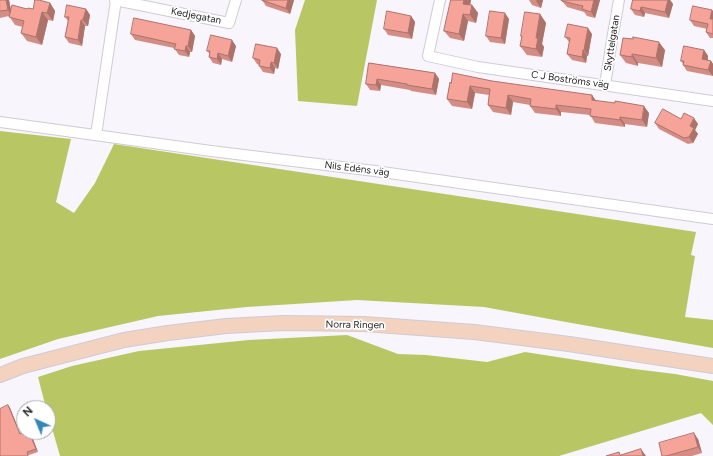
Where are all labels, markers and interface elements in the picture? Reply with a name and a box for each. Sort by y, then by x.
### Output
street label: Kedjegatan [170,5,222,27]
street label: Skyttelgatan [602,14,622,72]
street label: C J Boströms väg [530,69,610,91]
street label: Nils Edéns väg [324,159,390,179]
street label: Norra Ringen [325,318,385,332]
north arrow [16,400,56,440]
text: N [20,404,36,419]

